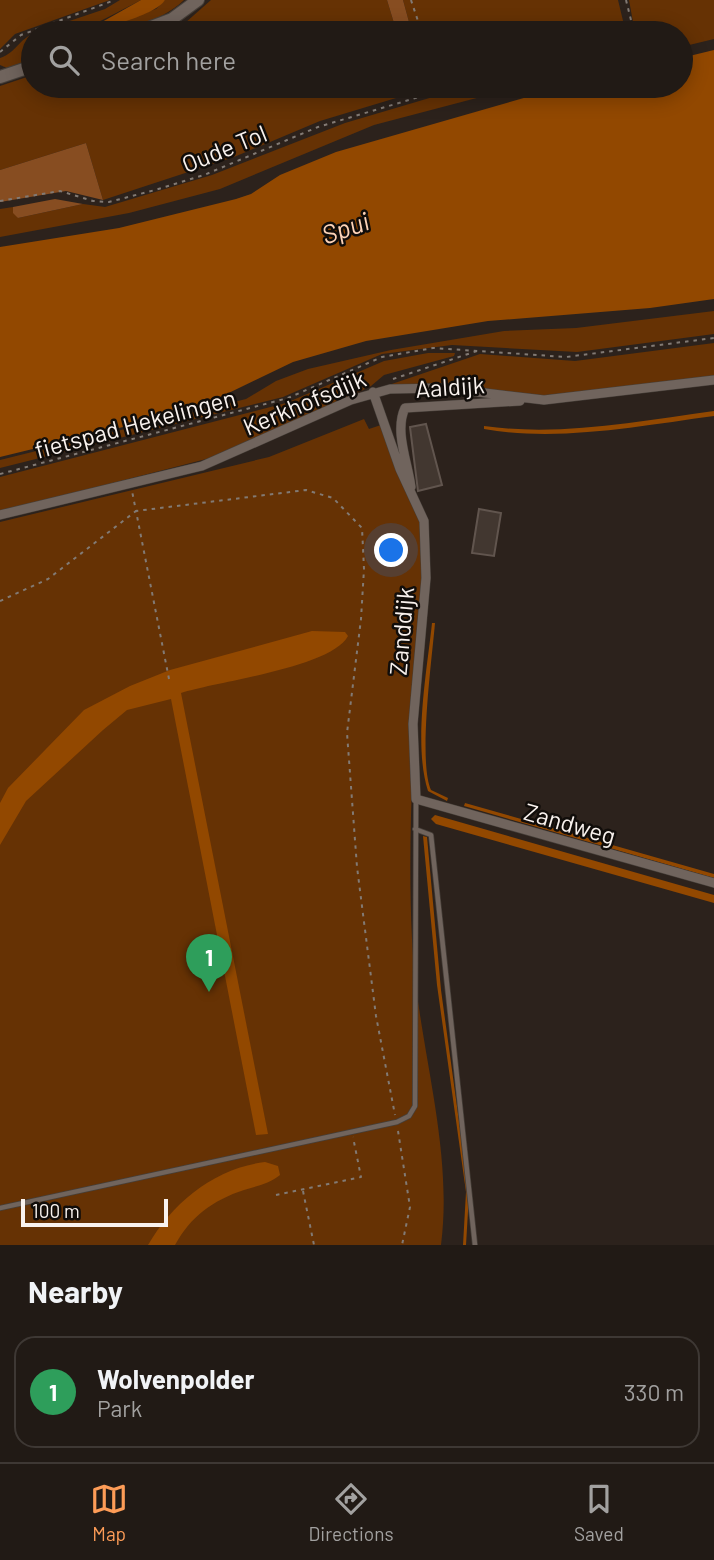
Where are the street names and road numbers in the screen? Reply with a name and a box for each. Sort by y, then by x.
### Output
street label: Oude Tol [177,118,271,178]
street label: Kerkhofsdijk [238,363,370,441]
street label: Aaldijk [414,369,486,403]
street label: fietspad Hekelingen [31,382,239,464]
street label: Zanddijk [383,586,419,676]
street label: Zandweg [521,796,619,850]

